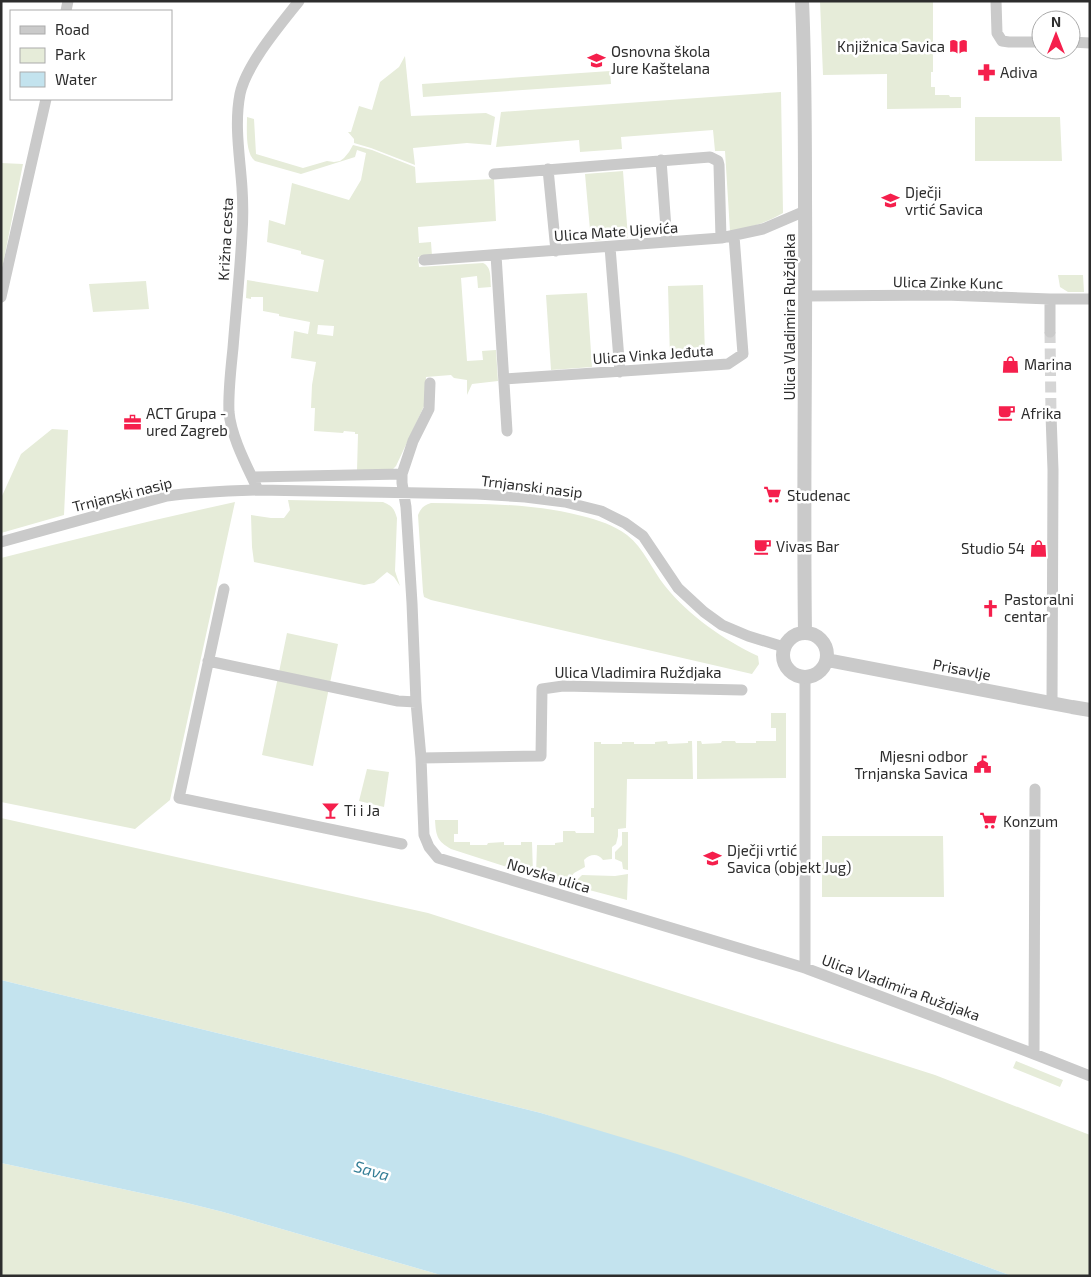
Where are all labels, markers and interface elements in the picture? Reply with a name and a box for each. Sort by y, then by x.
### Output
legend [10,10,172,100]
north arrow [1031,10,1081,60]
text: N [1051,13,1061,30]
text: Road [55,20,90,38]
library icon: Knjižnica Savica [949,36,969,56]
place label: Knjižnica Savica [837,37,945,56]
place label: Osnovna škola Jure Kaštelana [611,42,710,77]
text: Park [55,45,86,63]
school or university icon: Osnovna škola Jure Kaštelana [587,50,607,70]
pharmacy icon: Adiva [976,62,996,82]
place label: Adiva [1000,63,1038,81]
text: Water [55,70,97,88]
place label: Dječji vrtić Savica [905,183,983,218]
school or university icon: Dječji vrtić Savica [881,191,901,211]
street label: Križna cesta [214,197,236,281]
street label: Ulica Mate Ujevića [553,218,679,245]
street label: Ulica Vladimira Ruždjaka [780,233,799,401]
street label: Ulica Zinke Kunc [893,272,1003,292]
street label: Ulica Vinka Jeđuta [592,341,714,367]
shop icon: Marina [1000,354,1020,374]
place label: Marina [1024,355,1072,373]
cafe icon: Afrika [997,403,1017,423]
place label: ACT Grupa - ured Zagreb [146,404,228,439]
place label: Afrika [1021,404,1062,422]
office icon: ACT Grupa - ured Zagreb [122,412,142,432]
street label: Trnjanski nasip [480,471,584,502]
street label: Trnjanski nasip [70,473,174,516]
supermarket icon: Studenac [763,485,783,505]
place label: Studenac [787,486,851,504]
cafe icon: Vivas Bar [752,536,772,556]
place label: Vivas Bar [776,537,839,555]
shop icon: Studio 54 [1029,538,1049,558]
place label: Studio 54 [961,539,1025,557]
place label: Pastoralni centar [1004,590,1074,625]
church icon: Pastoralni centar [980,598,1000,618]
street label: Prisavlje [931,655,993,684]
street label: Ulica Vladimira Ruždjaka [554,663,722,682]
place label: Mjesni odbor Trnjanska Savica [855,747,968,783]
public building icon: Mjesni odbor Trnjanska Savica [972,755,992,775]
bar icon: Ti i Ja [320,800,340,820]
place label: Ti i Ja [344,801,380,819]
supermarket icon: Konzum [979,811,999,831]
place label: Konzum [1003,812,1058,830]
place label: Dječji vrtić Savica (objekt Jug) [727,841,851,877]
school or university icon: Dječji vrtić Savica (objekt Jug) [703,849,723,869]
street label: Novska ulica [505,854,593,896]
street label: Ulica Vladimira Ruždjaka [819,950,983,1025]
water label: Sava [352,1156,392,1184]

